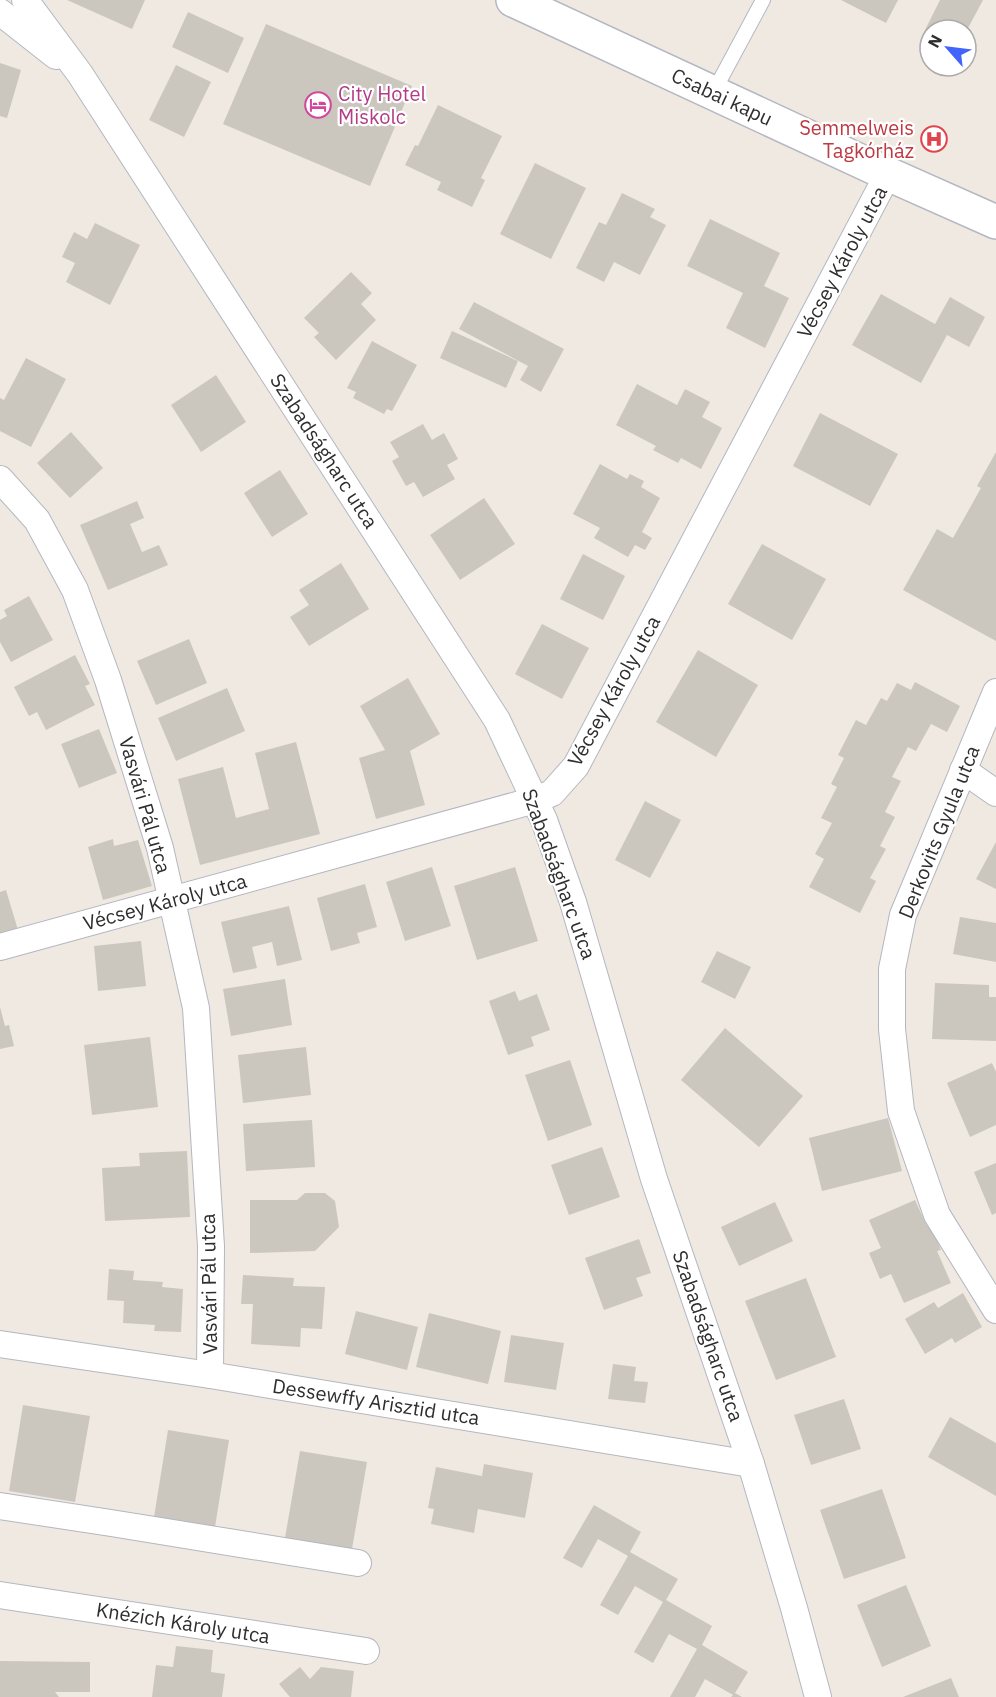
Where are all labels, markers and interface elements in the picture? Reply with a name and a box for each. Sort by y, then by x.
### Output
north arrow [918,18,978,78]
text: N [923,31,946,51]
street label: Csabai kapu [667,61,777,132]
place label: City Hotel Miskolc [338,80,426,130]
hotel icon: City Hotel Miskolc [303,90,333,120]
place label: Semmelweis Tagkórház [799,114,914,164]
hospital icon: Semmelweis Tagkórház [919,124,949,154]
street label: Vécsey Károly utca [790,181,893,342]
street label: Szabadságharc utca [264,368,385,534]
street label: Vécsey Károly utca [561,610,666,771]
street label: Vasvári Pál utca [113,733,178,877]
street label: Derkovits Gyula utca [891,741,986,922]
street label: Szabadságharc utca [516,785,603,963]
street label: Vécsey Károly utca [80,867,250,936]
street label: Vasvári Pál utca [194,1213,223,1355]
street label: Szabadságharc utca [666,1247,751,1425]
street label: Dessewffy Arisztid utca [271,1372,482,1431]
street label: Knézich Károly utca [94,1595,272,1650]

